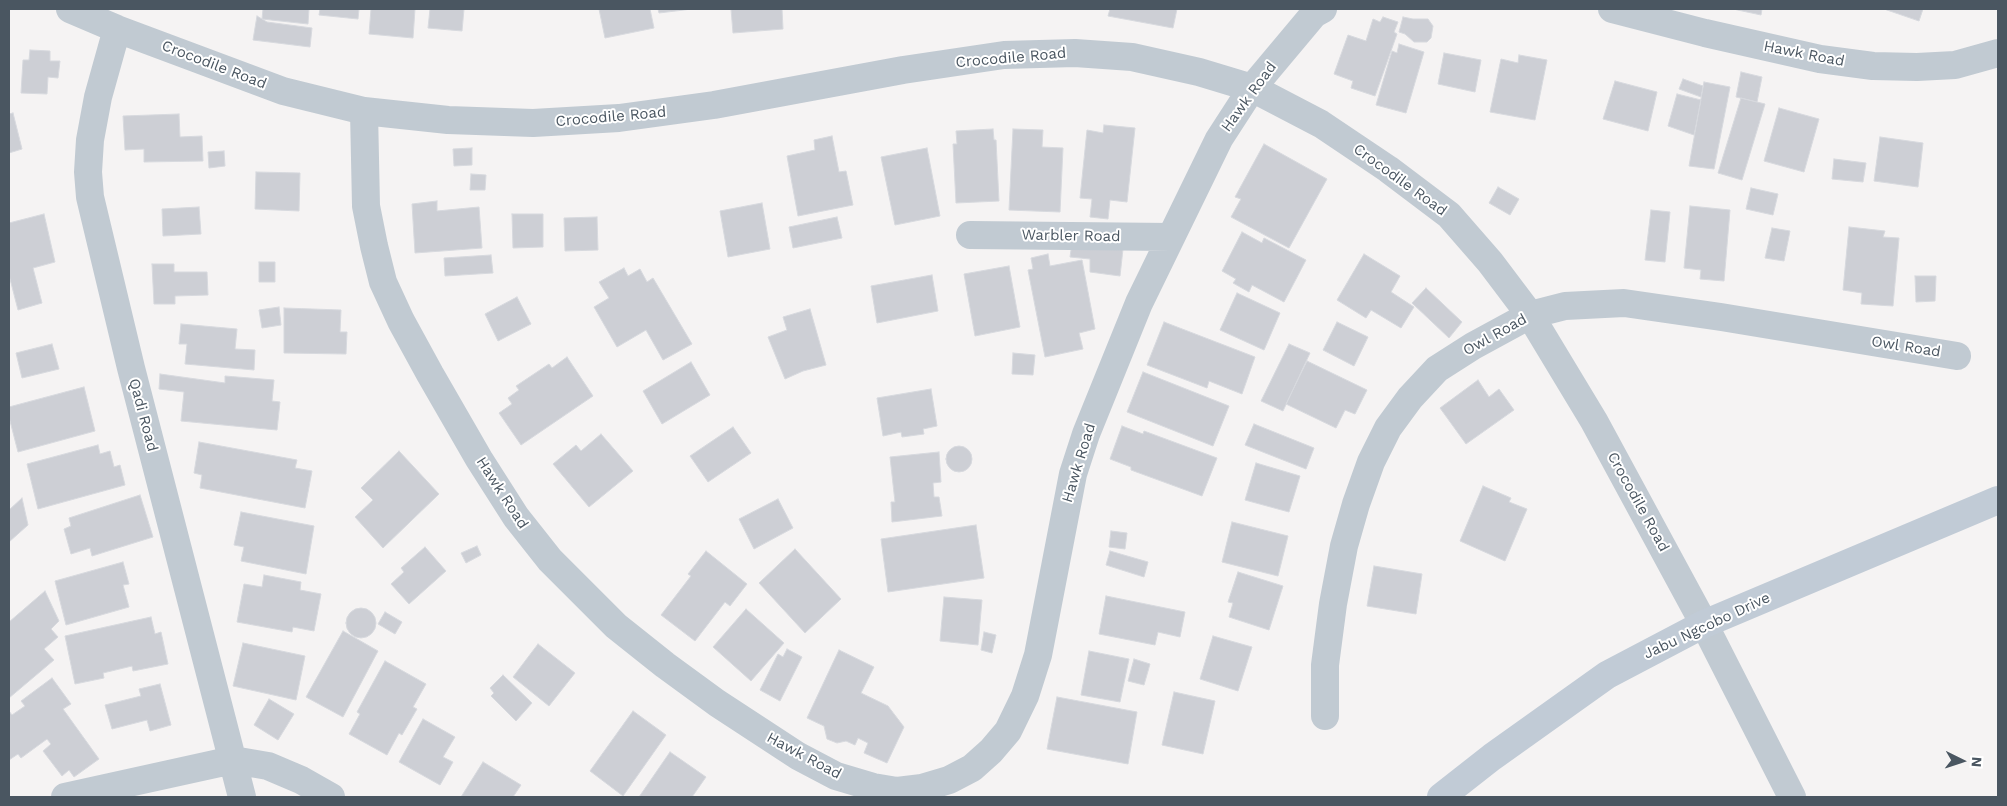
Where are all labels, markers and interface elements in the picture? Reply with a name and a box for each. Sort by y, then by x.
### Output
street label: Crocodile Road [159,37,269,93]
street label: Hawk Road [1762,37,1846,71]
street label: Crocodile Road [955,44,1067,72]
street label: Hawk Road [1218,59,1280,135]
street label: Crocodile Road [555,103,667,131]
street label: Crocodile Road [1350,140,1450,220]
street label: Warbler Road [1021,226,1121,246]
street label: Owl Road [1460,310,1530,360]
street label: Owl Road [1870,333,1942,361]
street label: Qadi Road [125,377,161,453]
street label: Hawk Road [1058,421,1100,505]
street label: Crocodile Road [1603,449,1673,555]
street label: Hawk Road [472,454,532,532]
street label: Jabu Ngcobo Drive [1641,589,1773,663]
street label: Hawk Road [764,729,844,783]
north arrow [1937,736,1987,786]
text: N [1969,756,1985,768]

